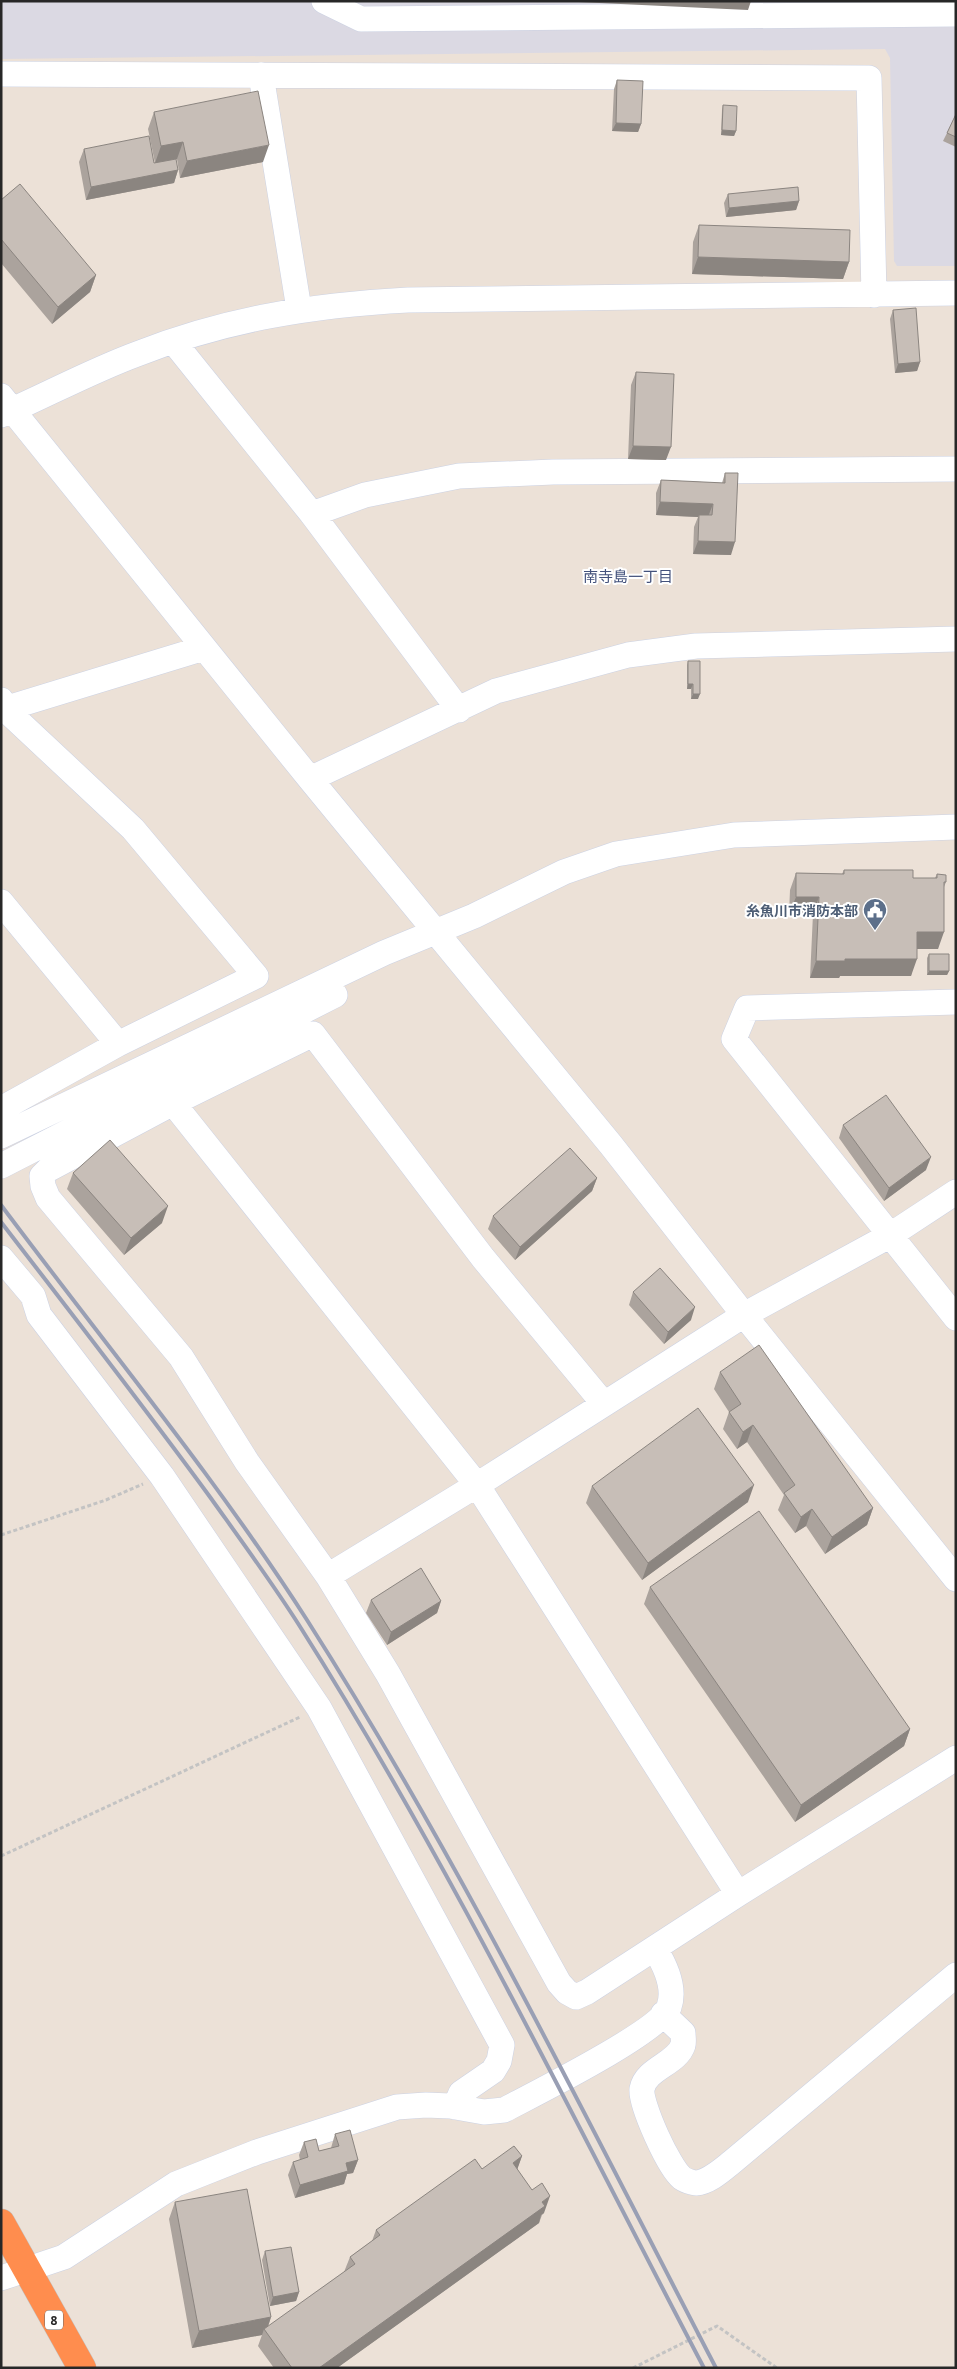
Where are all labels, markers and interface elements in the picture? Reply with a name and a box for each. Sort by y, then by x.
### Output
district label: 南寺島一丁目 [583,566,673,586]
public building icon: 糸魚川市消防本部 [862,897,888,931]
place label: 糸魚川市消防本部 [746,901,858,920]
road number: 8 [45,2310,63,2330]

